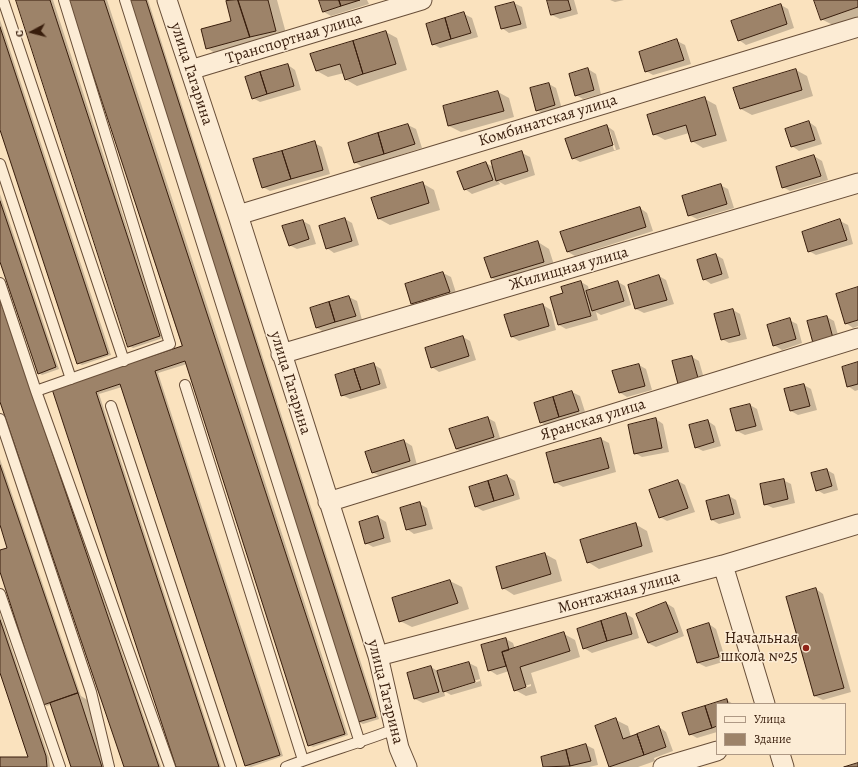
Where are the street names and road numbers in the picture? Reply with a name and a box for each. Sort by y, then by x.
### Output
street label: Транспортная улица [224,9,364,69]
street label: улица Гагарина [165,20,217,128]
street label: Комбинатская улица [476,91,620,151]
street label: Жилищная улица [507,243,631,295]
street label: улица Гагарина [265,329,315,437]
street label: Яранская улица [538,395,648,445]
street label: Монтажная улица [556,567,682,619]
street label: улица Гагарина [363,638,407,746]

